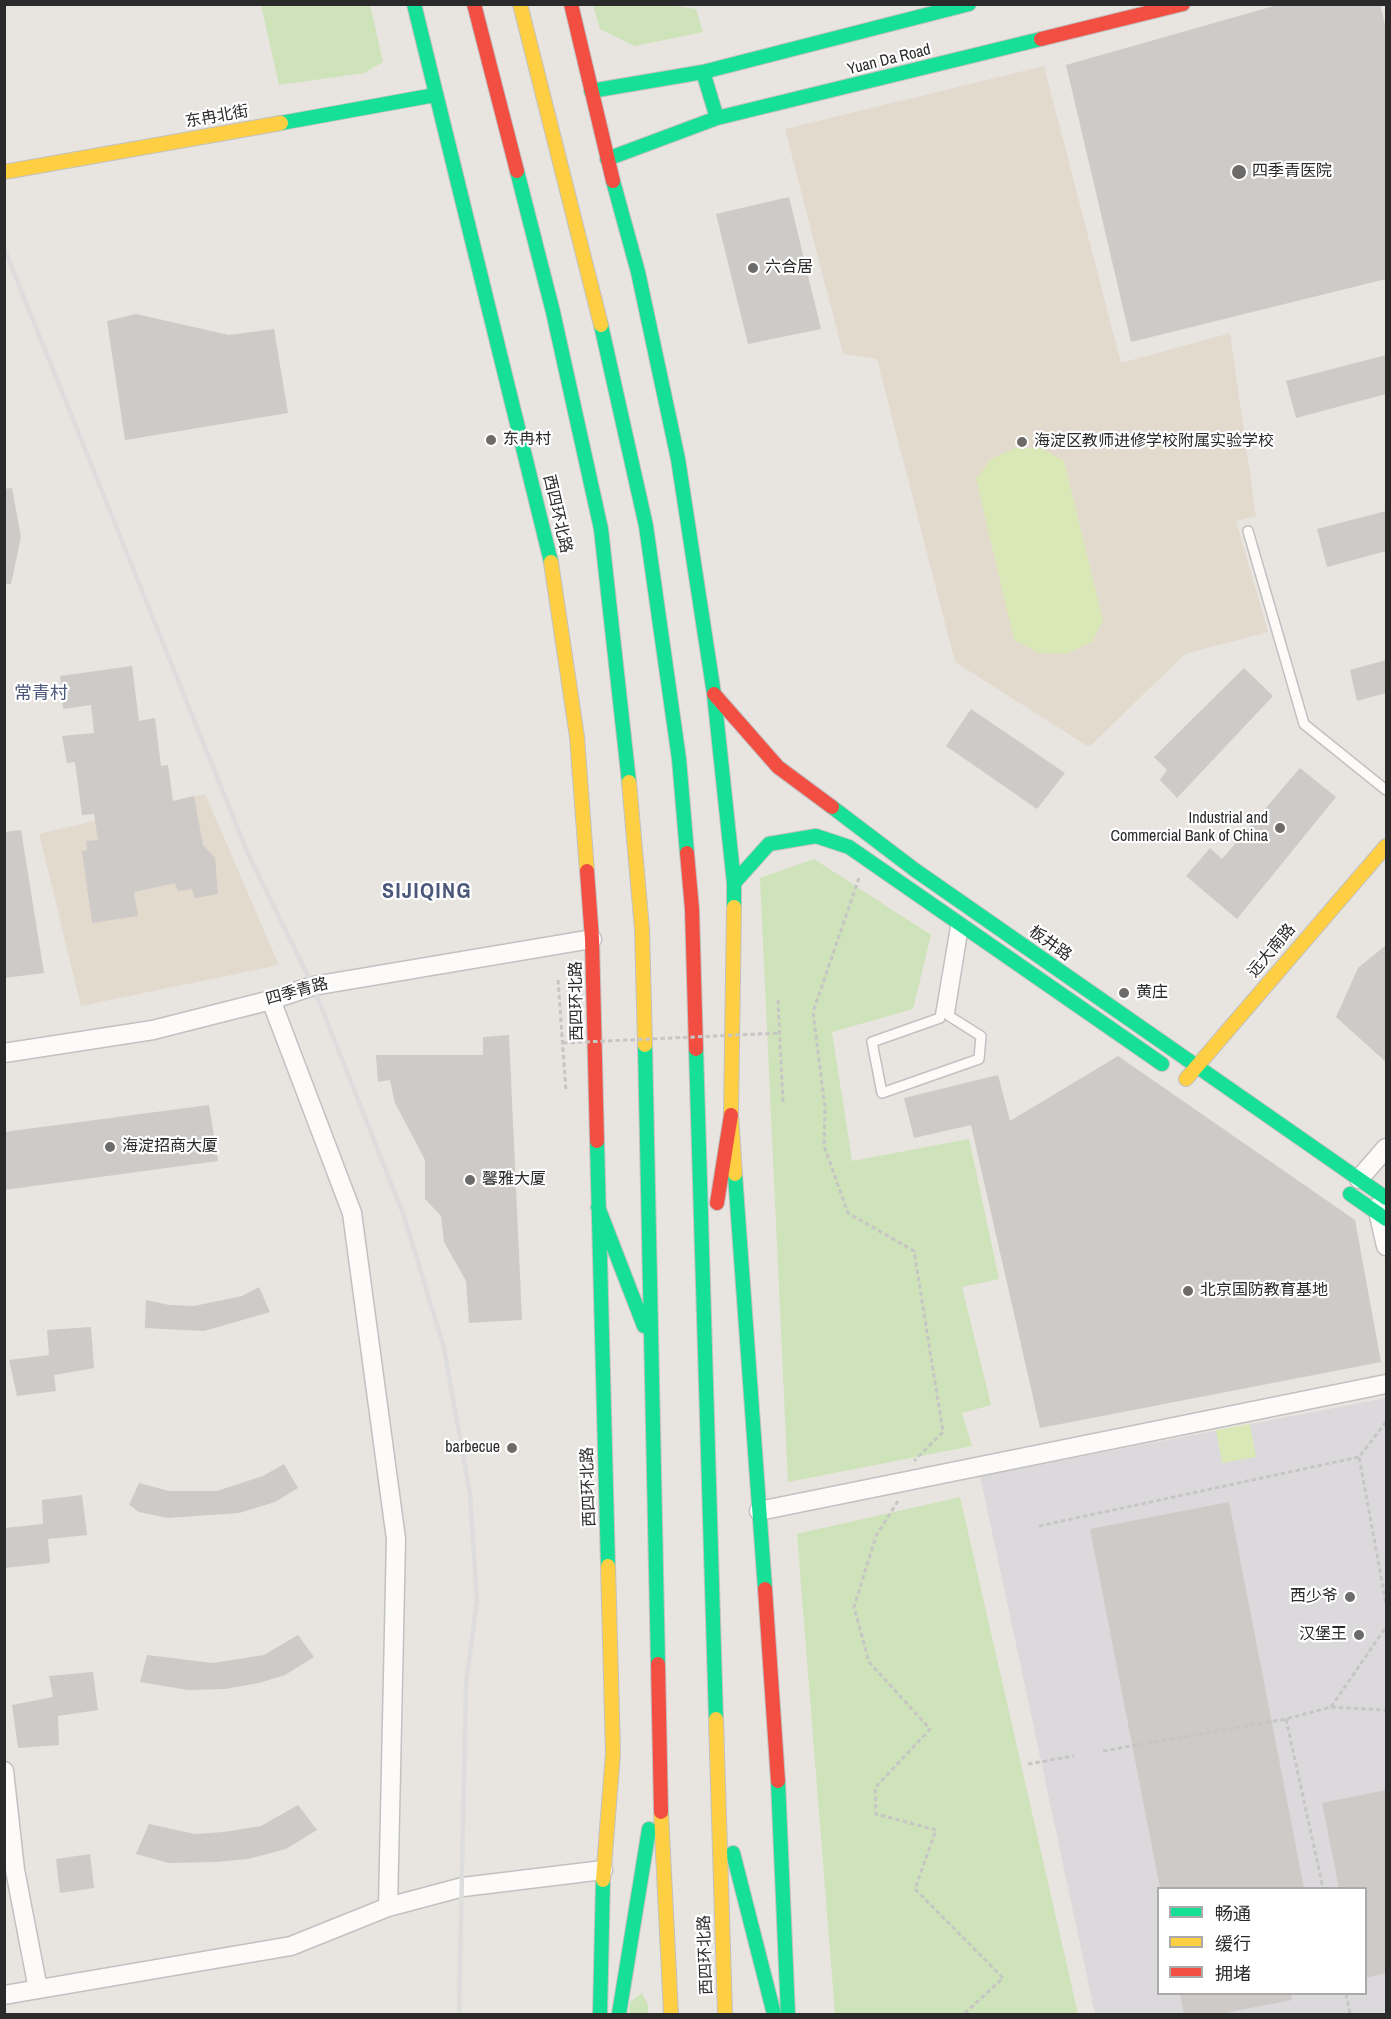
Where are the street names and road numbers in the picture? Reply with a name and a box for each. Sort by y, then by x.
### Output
street label: Yuan Da Road [845,40,933,80]
street label: 东冉北街 [184,102,250,132]
street label: 西四环北路 [539,473,575,555]
street label: 远大南路 [1244,920,1300,982]
street label: 板井路 [1025,922,1075,966]
street label: 西四环北路 [567,961,587,1041]
street label: 四季青路 [264,974,330,1010]
street label: 西四环北路 [578,1447,600,1527]
street label: 西四环北路 [695,1915,717,1995]

